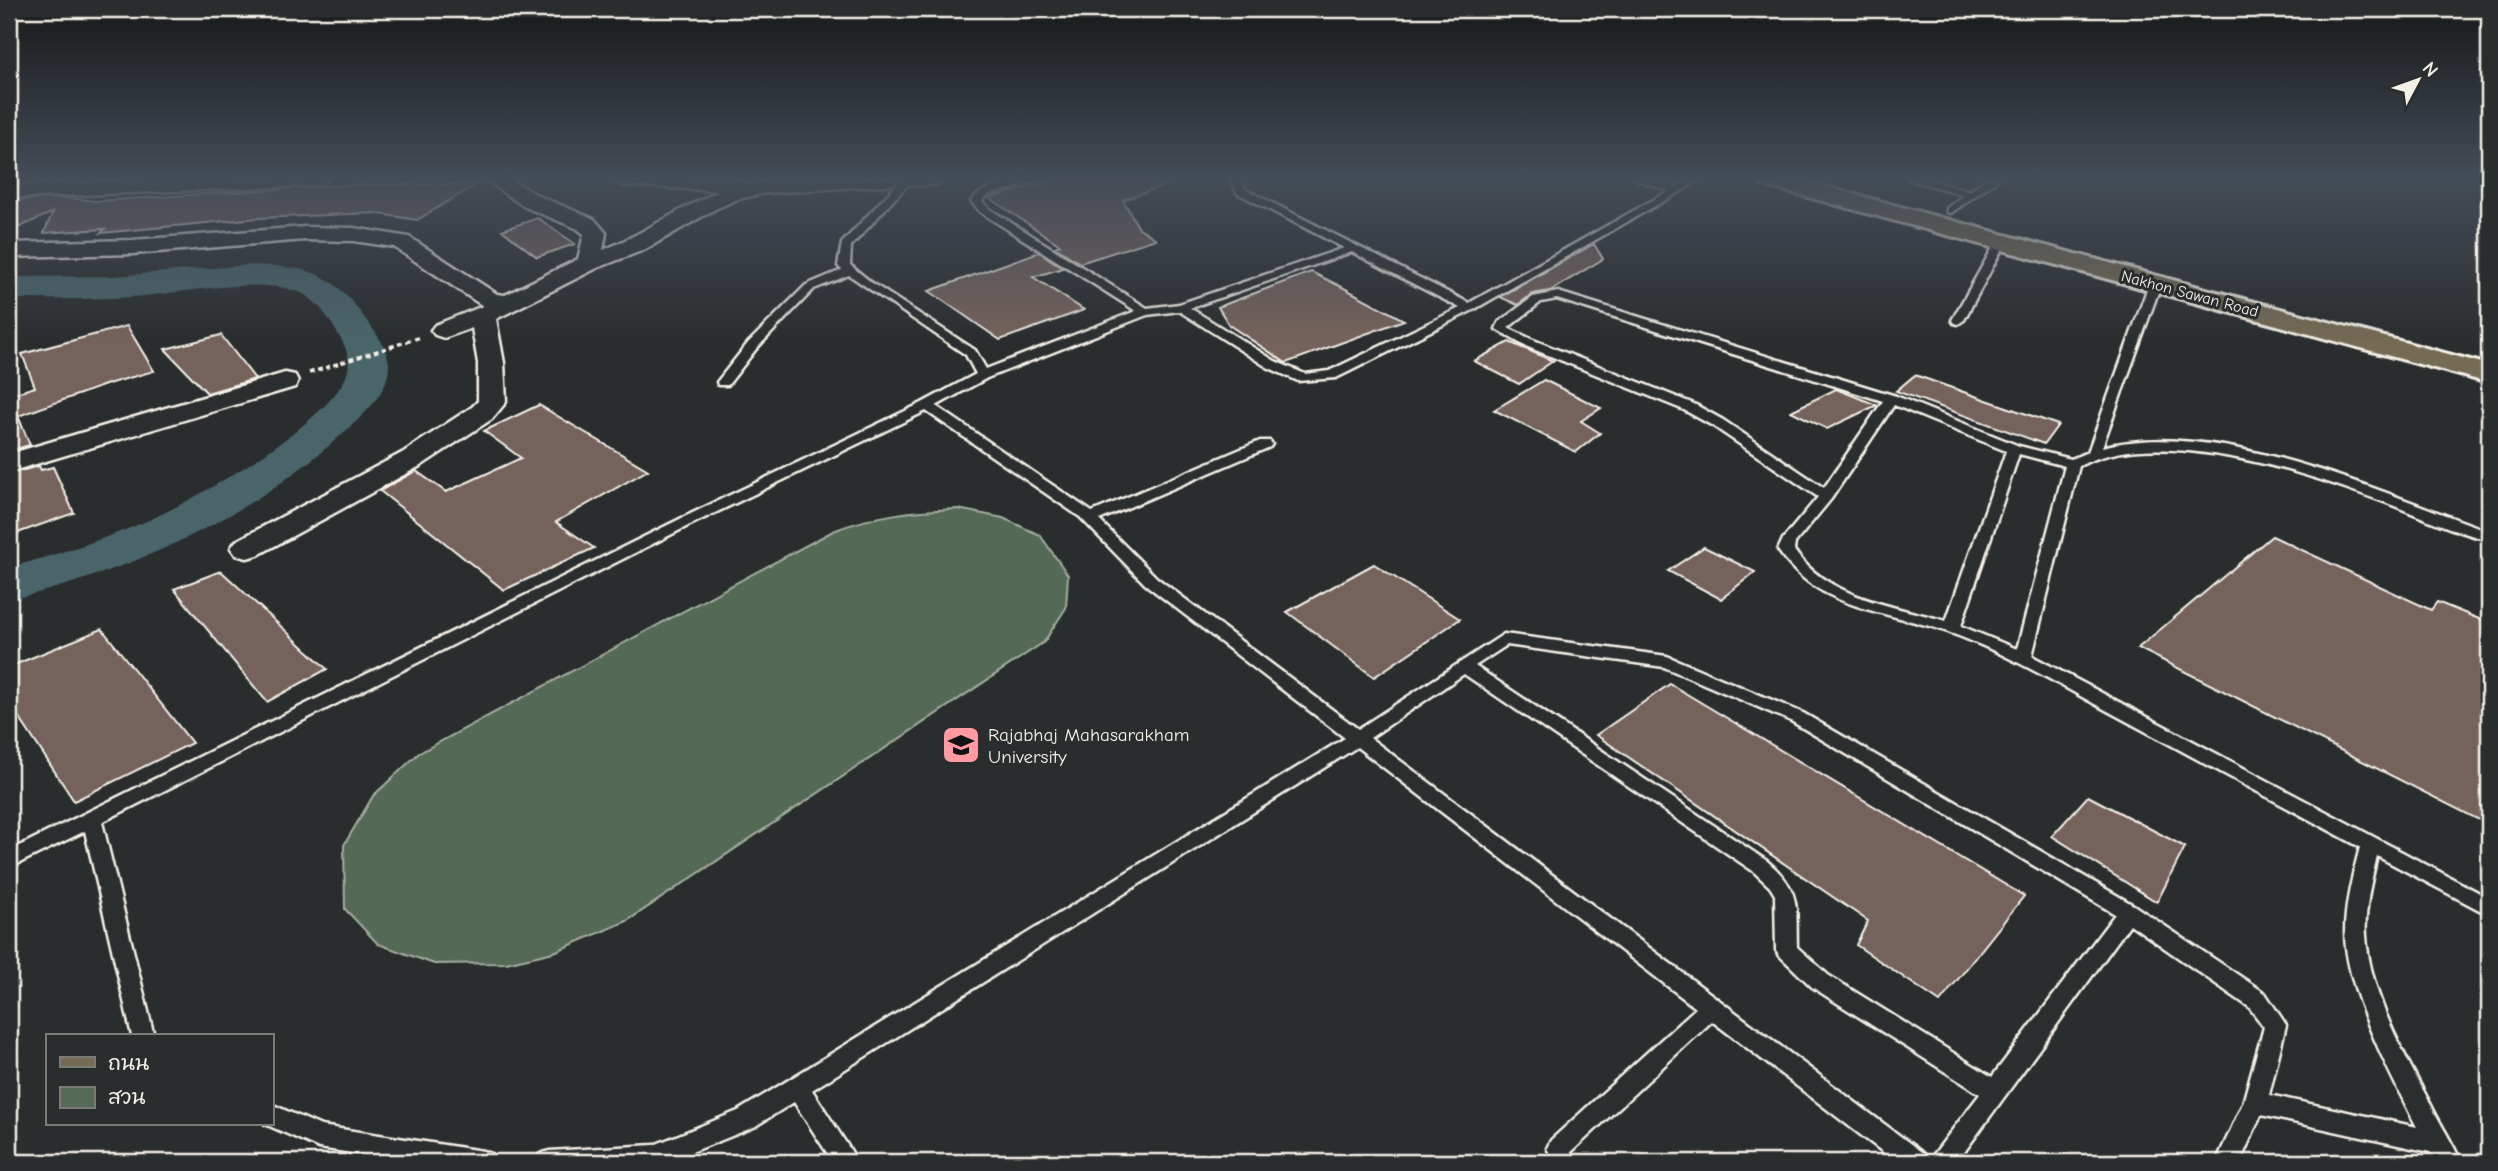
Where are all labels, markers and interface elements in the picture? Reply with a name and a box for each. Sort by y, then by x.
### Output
north arrow [2382,46,2452,116]
text: N [2418,58,2442,81]
street label: Nakhon Sawan Road [2119,267,2260,321]
school or university icon: Rajabhaj Mahasarakham University [940,724,982,766]
place label: Rajabhaj Mahasarakham University [988,724,1189,768]
legend [46,1034,273,1126]
text: ถนน [108,1051,149,1075]
text: สวน [108,1085,145,1109]

